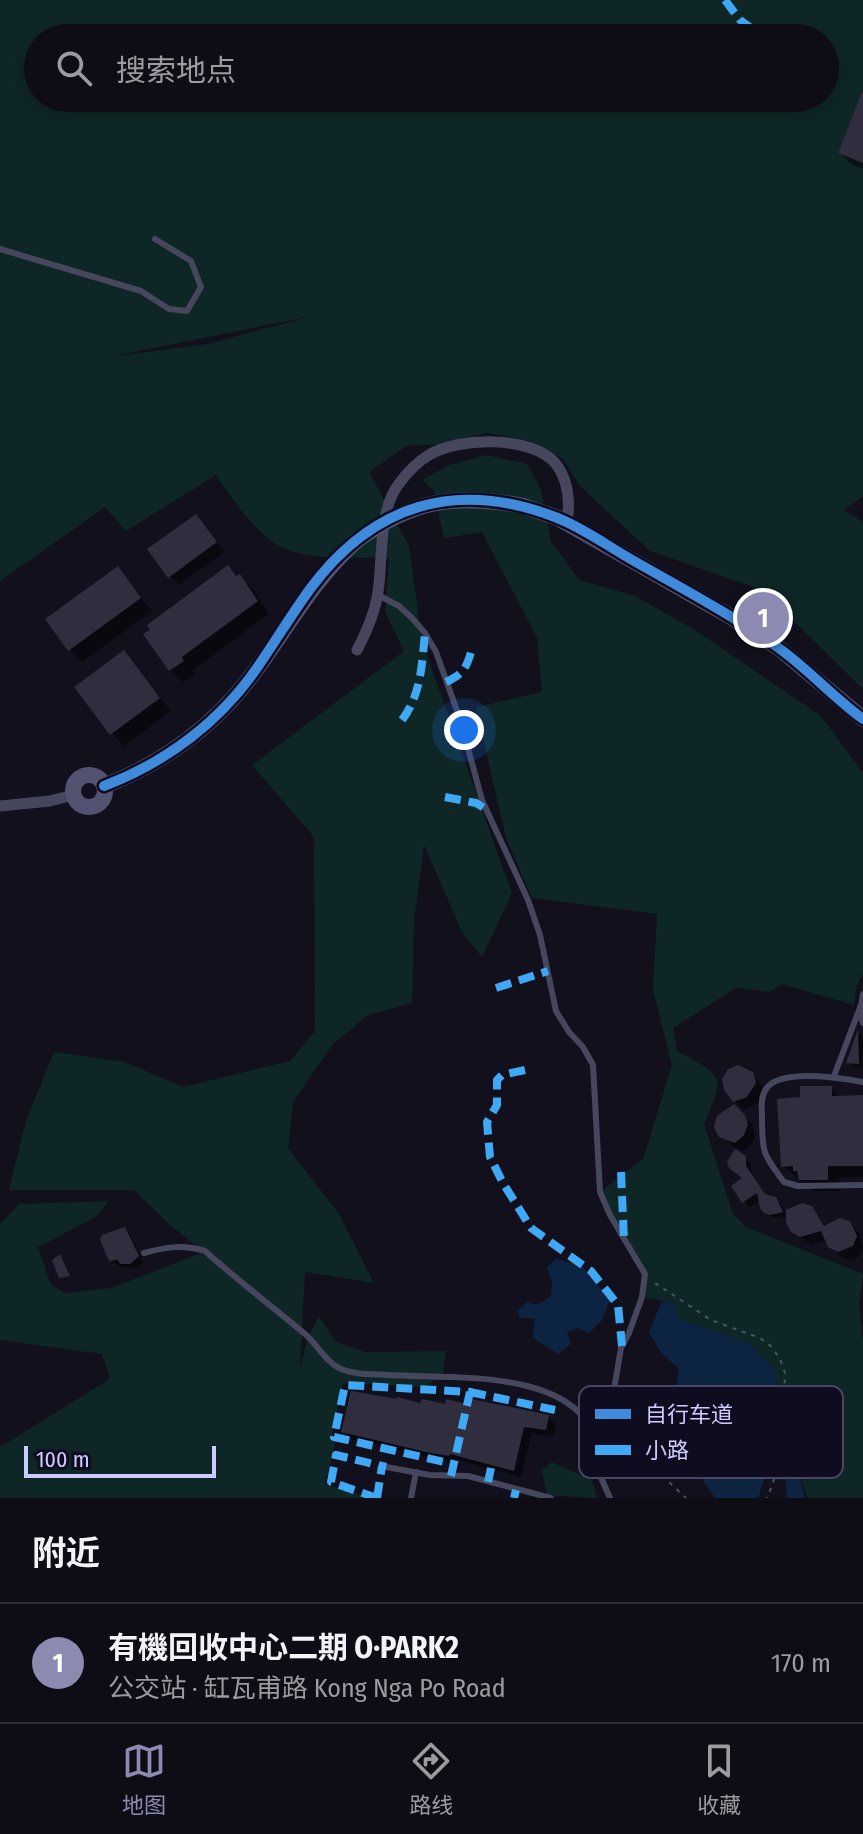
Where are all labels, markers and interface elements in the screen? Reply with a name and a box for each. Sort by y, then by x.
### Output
search box [24,24,839,112]
icon: search [52,46,96,90]
text: 搜索地点 [116,53,236,89]
pin: 1 [737,588,789,648]
your location [444,710,484,750]
legend [579,1386,843,1478]
text: 自行车道 [645,1401,733,1428]
text: 小路 [645,1437,689,1464]
scale bar [24,1442,216,1478]
text: 100 m [36,1446,90,1473]
text: 附近 [32,1533,100,1574]
text: 有機回收中心二期 O·PARK2 [108,1630,459,1666]
text: 1 [53,1648,64,1679]
text: 170 m [771,1648,831,1679]
text: 公交站 · 缸瓦甫路 Kong Nga Po Road [108,1673,506,1704]
tab: 地图 [122,1739,166,1819]
tab: 路线 [409,1739,453,1819]
tab: 收藏 [697,1739,741,1819]

